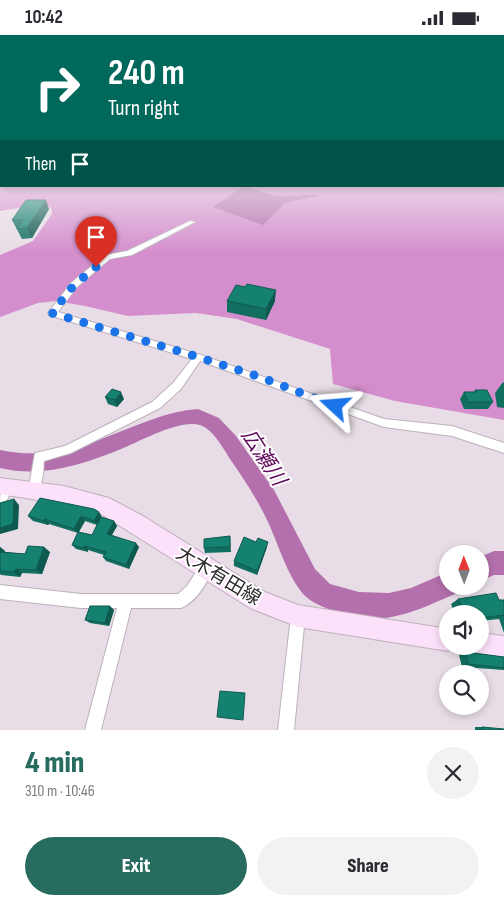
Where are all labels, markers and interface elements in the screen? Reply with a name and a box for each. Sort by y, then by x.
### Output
text: 10:42 [25,6,63,29]
text: 240 m [108,52,185,95]
icon: right [25,55,90,120]
text: Turn right [108,95,179,122]
icon: arrive [66,150,94,178]
text: Then [25,153,56,176]
pin [75,216,117,267]
icon: arrive [82,223,110,251]
position arrow [308,379,360,431]
water label: 広瀬川 [236,424,292,492]
street label: 大木有田線 [172,542,265,611]
north arrow [439,545,489,595]
map controls [439,545,489,715]
button: sound [439,605,489,655]
button: search [439,665,489,715]
text: 4 min [25,745,84,781]
button: close [427,747,479,799]
text: 310 m · 10:46 [25,782,95,801]
button: Exit [25,837,247,895]
button: Share [257,837,479,895]

